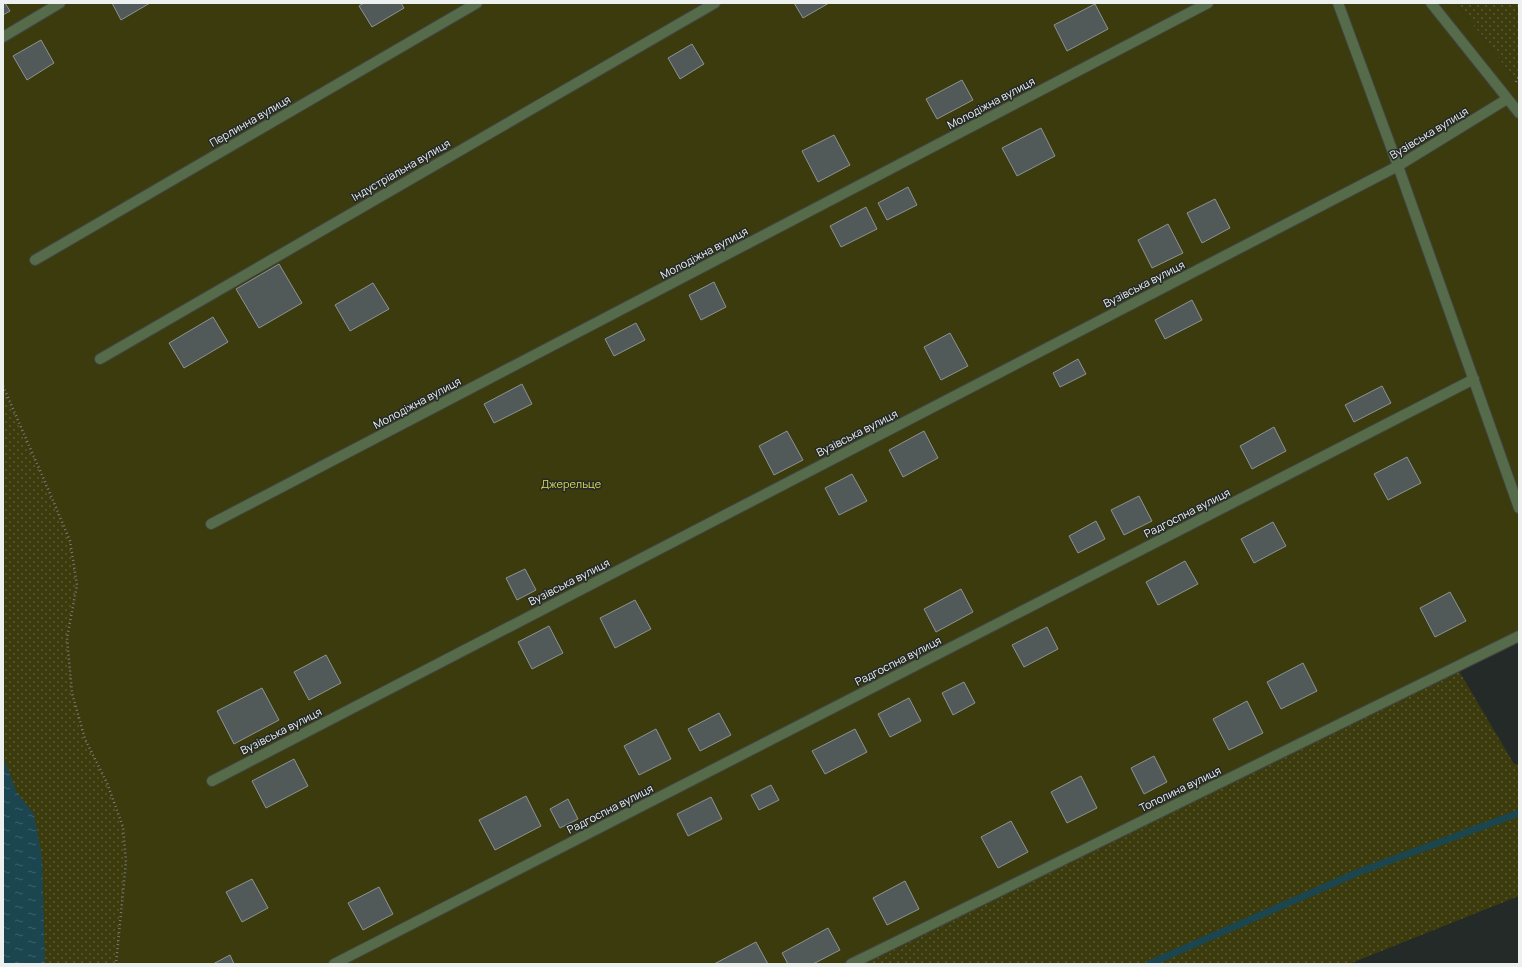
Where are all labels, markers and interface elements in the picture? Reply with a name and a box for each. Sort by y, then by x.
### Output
street label: Молодіжна вулиця [944,73,1037,132]
street label: Перлинна вулиця [206,91,293,150]
street label: Вузівська вулиця [1387,103,1471,162]
street label: Індустріальна вулиця [349,135,453,204]
street label: Молодіжна вулиця [657,223,750,282]
street label: Вузівська вулиця [1101,257,1187,310]
street label: Молодіжна вулиця [370,373,463,432]
street label: Вузівська вулиця [814,406,900,459]
park label: Джерельце [541,476,602,491]
street label: Радгоспна вулиця [1141,484,1232,541]
street label: Вузівська вулиця [526,555,612,608]
street label: Радгоспна вулиця [852,632,943,689]
street label: Вузівська вулиця [238,704,324,757]
street label: Тополина вулиця [1136,762,1223,815]
street label: Радгоспна вулиця [564,780,655,837]

